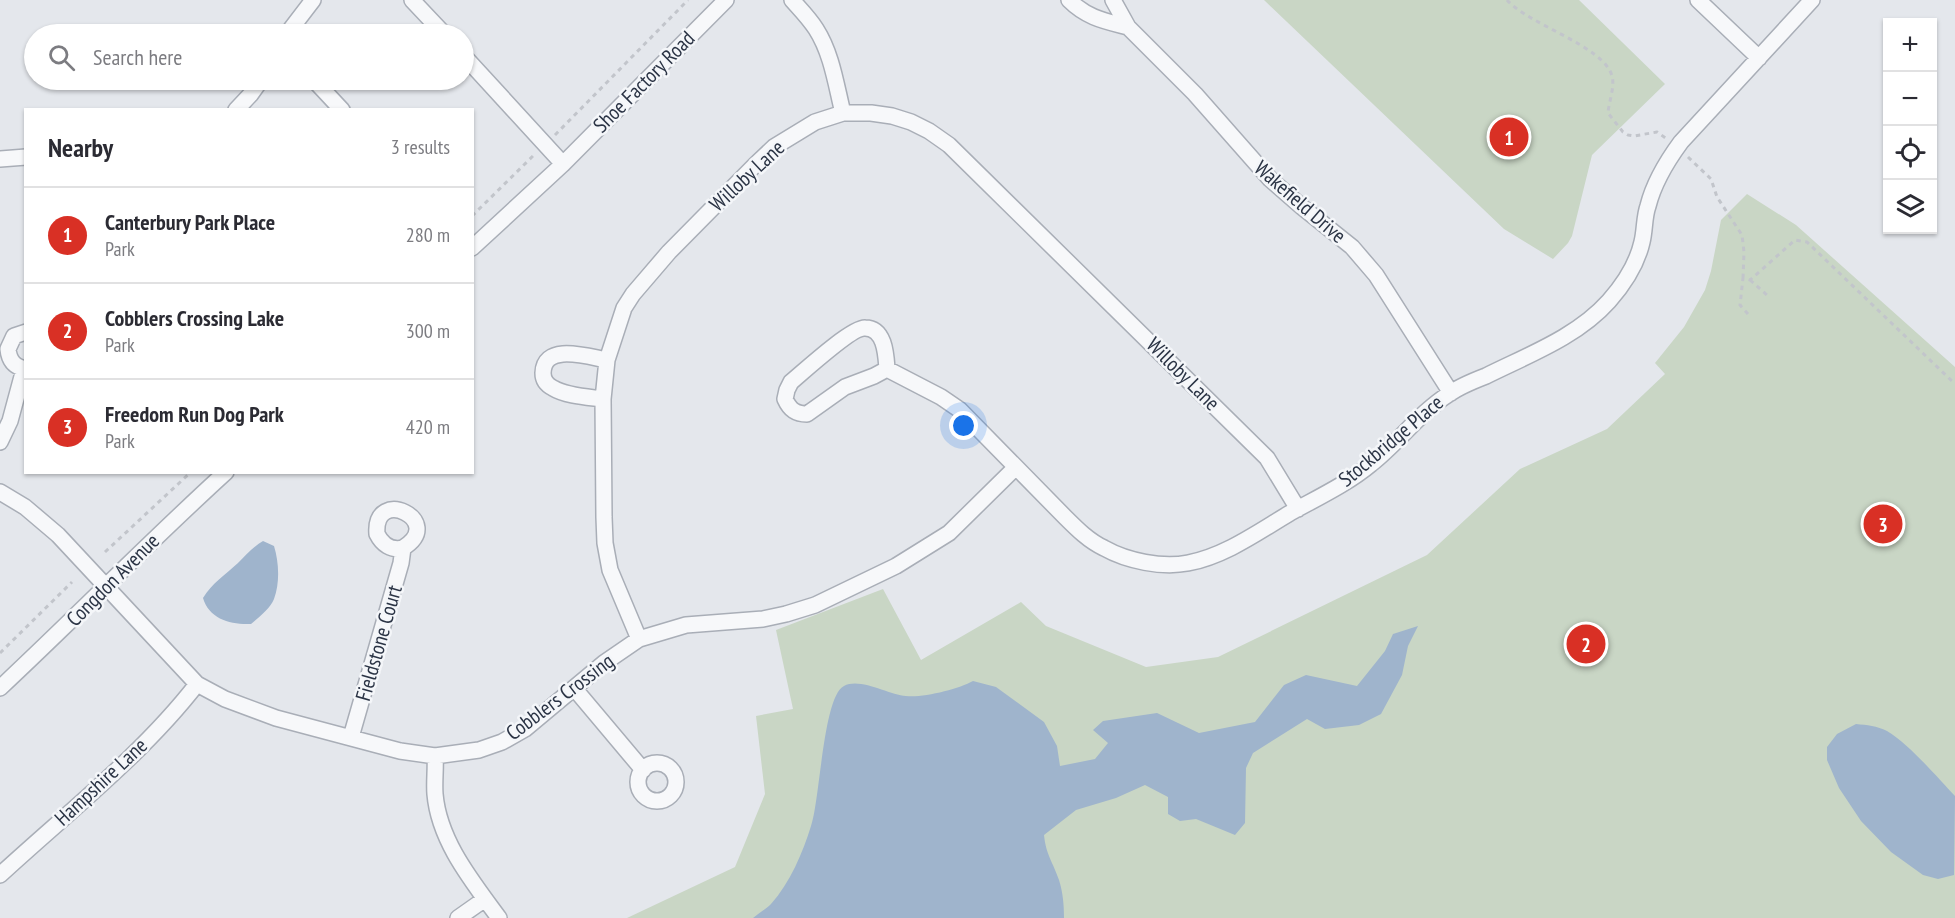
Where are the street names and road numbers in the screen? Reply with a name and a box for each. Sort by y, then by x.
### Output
street label: Shoe Factory Road [587,25,700,138]
street label: Willoby Lane [703,134,790,217]
street label: Wakefield Drive [1249,154,1352,249]
street label: Willoby Lane [1141,331,1226,416]
street label: Stockbridge Place [1333,389,1449,492]
street label: Congdon Avenue [60,527,165,632]
street label: Fieldstone Court [349,582,408,704]
street label: Cobblers Crossing [500,647,619,746]
street label: Hampshire Lane [49,732,153,831]

